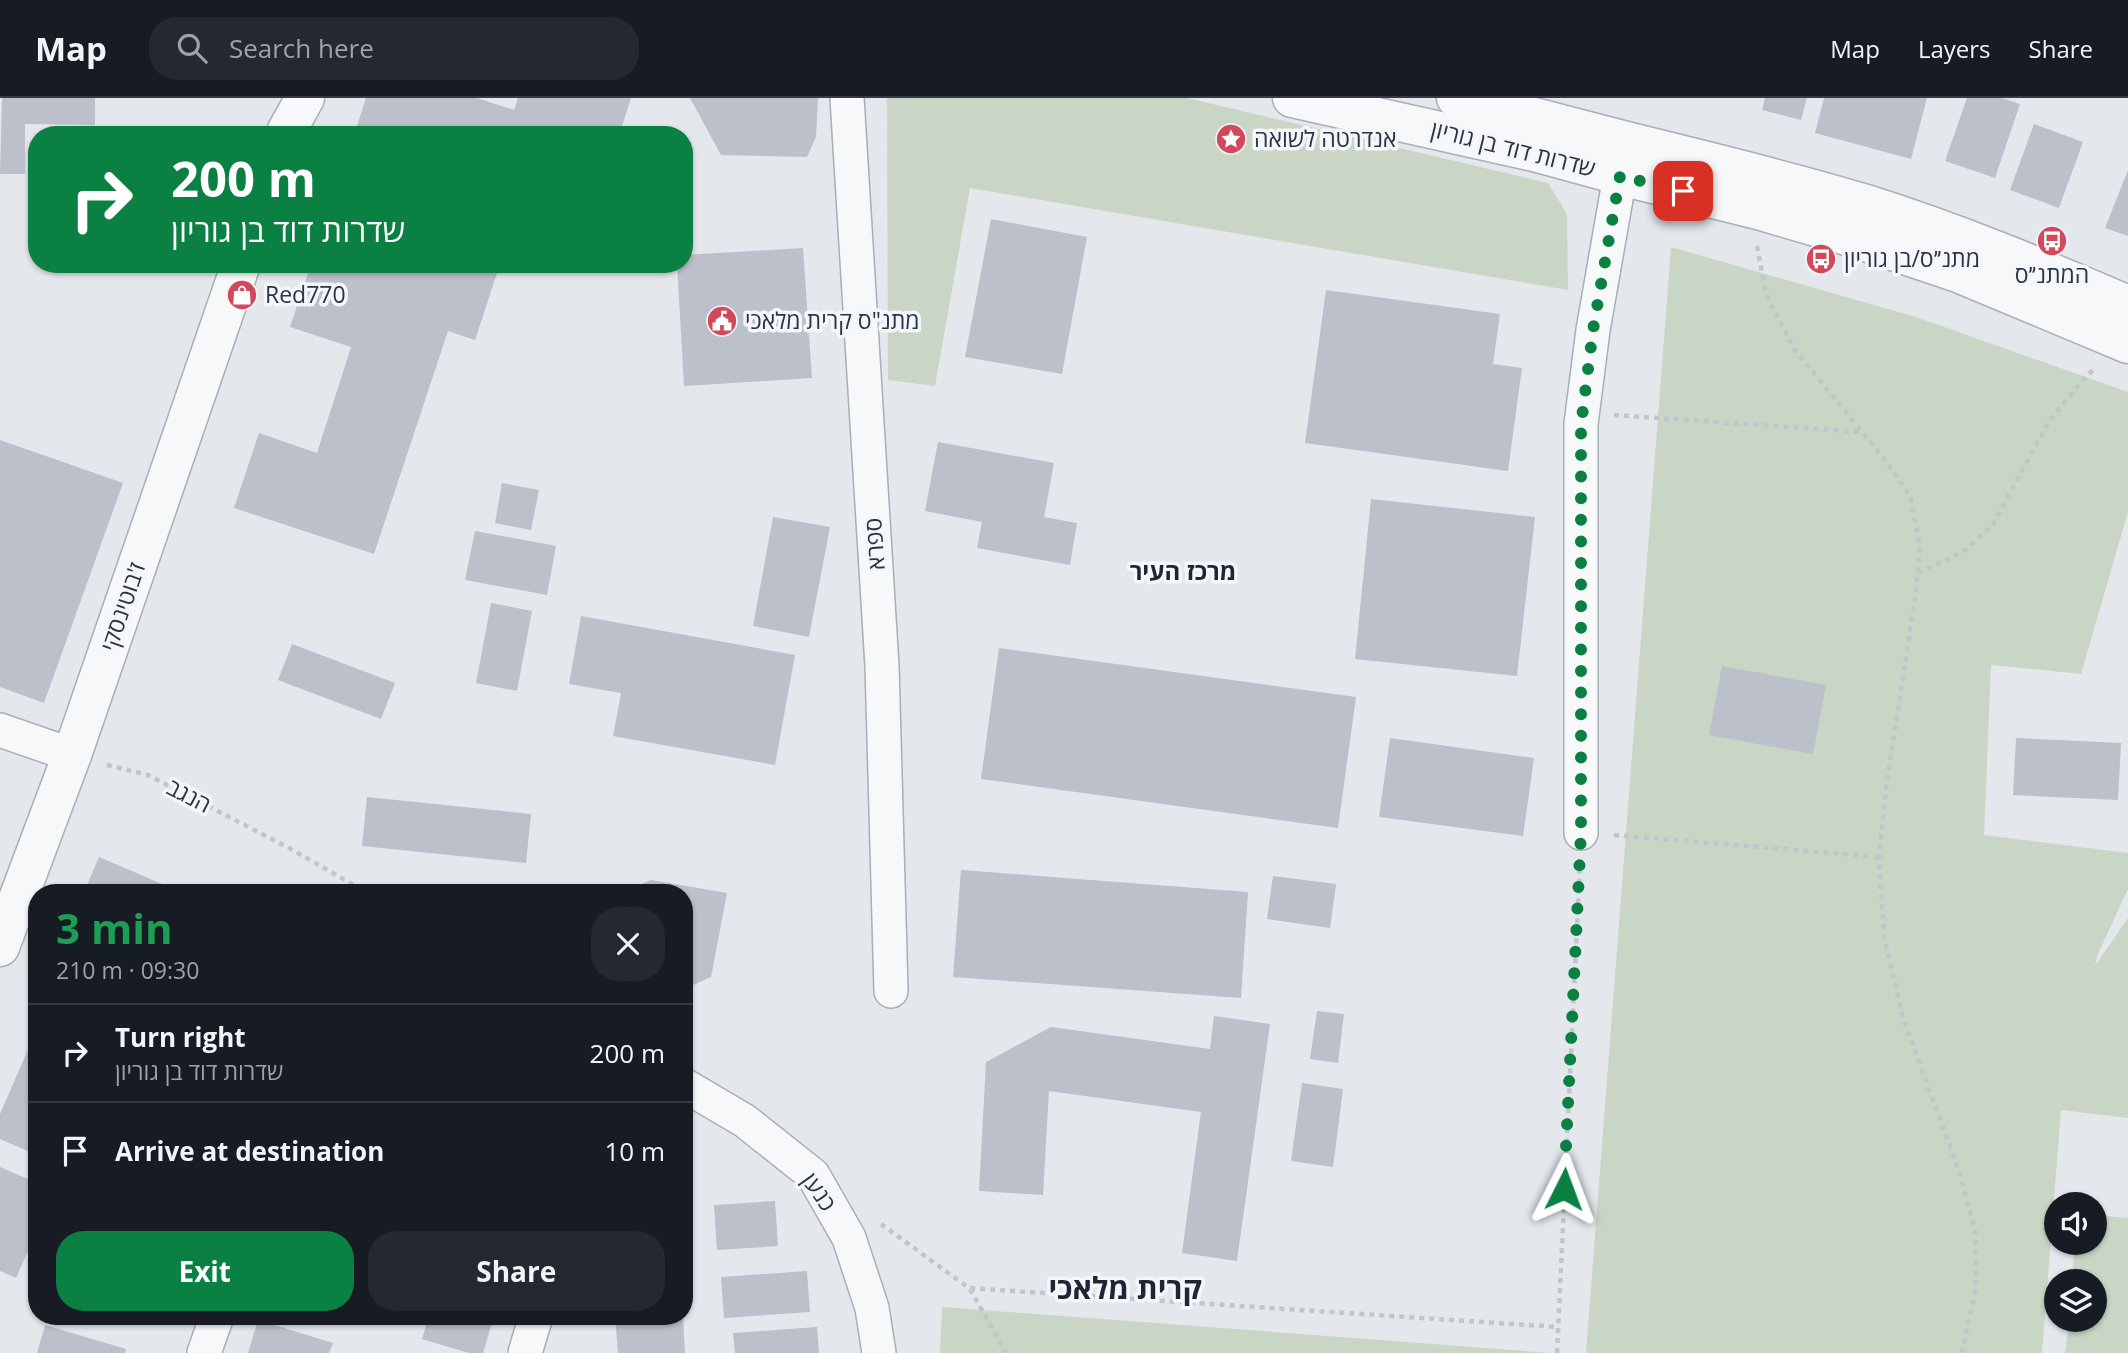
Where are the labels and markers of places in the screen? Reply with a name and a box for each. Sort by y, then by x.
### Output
place icon: אנדרטה לשואה [1214,122,1248,156]
place label: אנדרטה לשואה [1254,122,1397,154]
pin [1653,161,1713,221]
bus stop icon: המתנ״ס [2035,224,2069,258]
bus stop icon: מתנ״ס/בן גוריון [1804,242,1838,276]
place label: מתנ״ס/בן גוריון [1844,242,1980,274]
place label: המתנ״ס [2015,258,2089,290]
shop icon: Red770 [225,278,259,312]
place label: Red770 [265,278,346,310]
public building icon: מתנ"ס קרית מלאכי [705,304,739,338]
place label: מתנ"ס קרית מלאכי [745,304,920,336]

